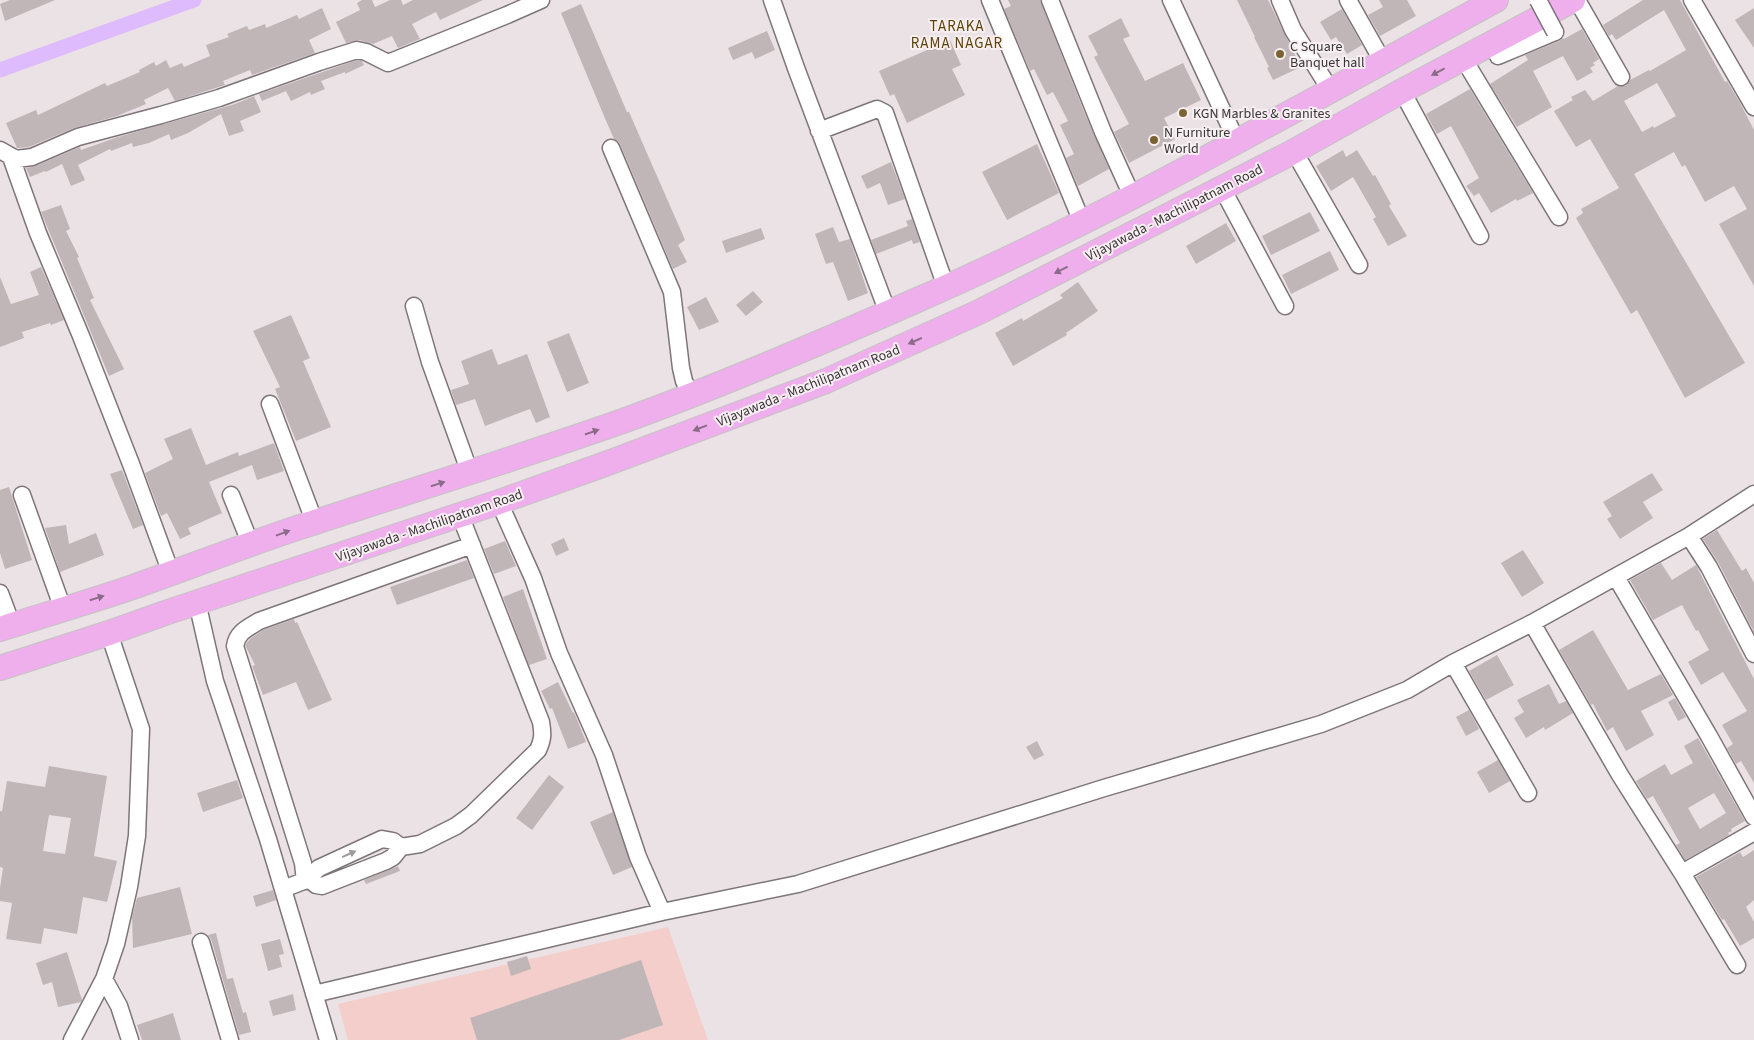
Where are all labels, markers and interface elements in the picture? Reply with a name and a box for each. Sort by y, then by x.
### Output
district label: TARAKA RAMA NAGAR [911,16,1003,54]
place label: C Square Banquet hall [1290,37,1365,73]
marker: C Square Banquet hall [1274,48,1286,60]
one-way arrow [1430,68,1445,76]
place label: KGN Marbles & Granites [1193,104,1330,124]
marker: KGN Marbles & Granites [1177,107,1189,119]
place label: N Furniture World [1164,123,1230,159]
marker: N Furniture World [1148,134,1160,146]
street label: Vijayawada - Machilipatnam Road [1082,159,1266,266]
one-way arrow [1054,266,1069,274]
one-way arrow [908,338,922,346]
street label: Vijayawada - Machilipatnam Road [714,340,903,432]
one-way arrow [692,424,707,432]
one-way arrow [585,428,600,436]
one-way arrow [430,479,445,487]
street label: Vijayawada - Machilipatnam Road [333,485,525,567]
one-way arrow [276,529,291,537]
one-way arrow [89,594,104,602]
one-way arrow [342,850,356,858]

